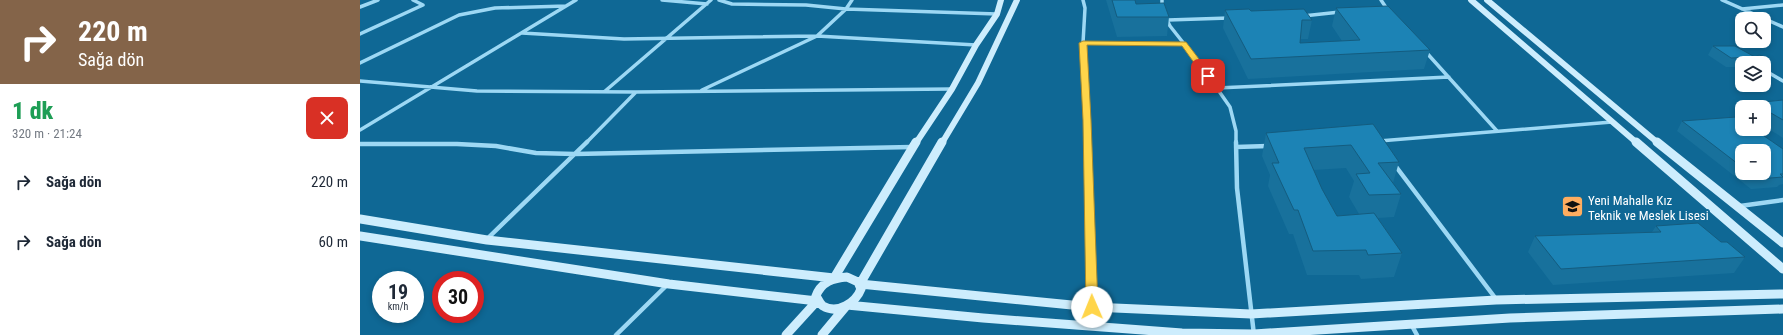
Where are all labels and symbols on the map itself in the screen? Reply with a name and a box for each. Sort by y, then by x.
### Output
pin [1191,59,1225,93]
place label: Yeni Mahalle Kız Teknik ve Meslek Lisesi [1588,193,1709,223]
school or university icon: Yeni Mahalle Kız Teknik ve Meslek Lisesi [1560,194,1586,220]
speed limit sign: 30 [432,271,484,323]
position arrow [1071,286,1113,328]

